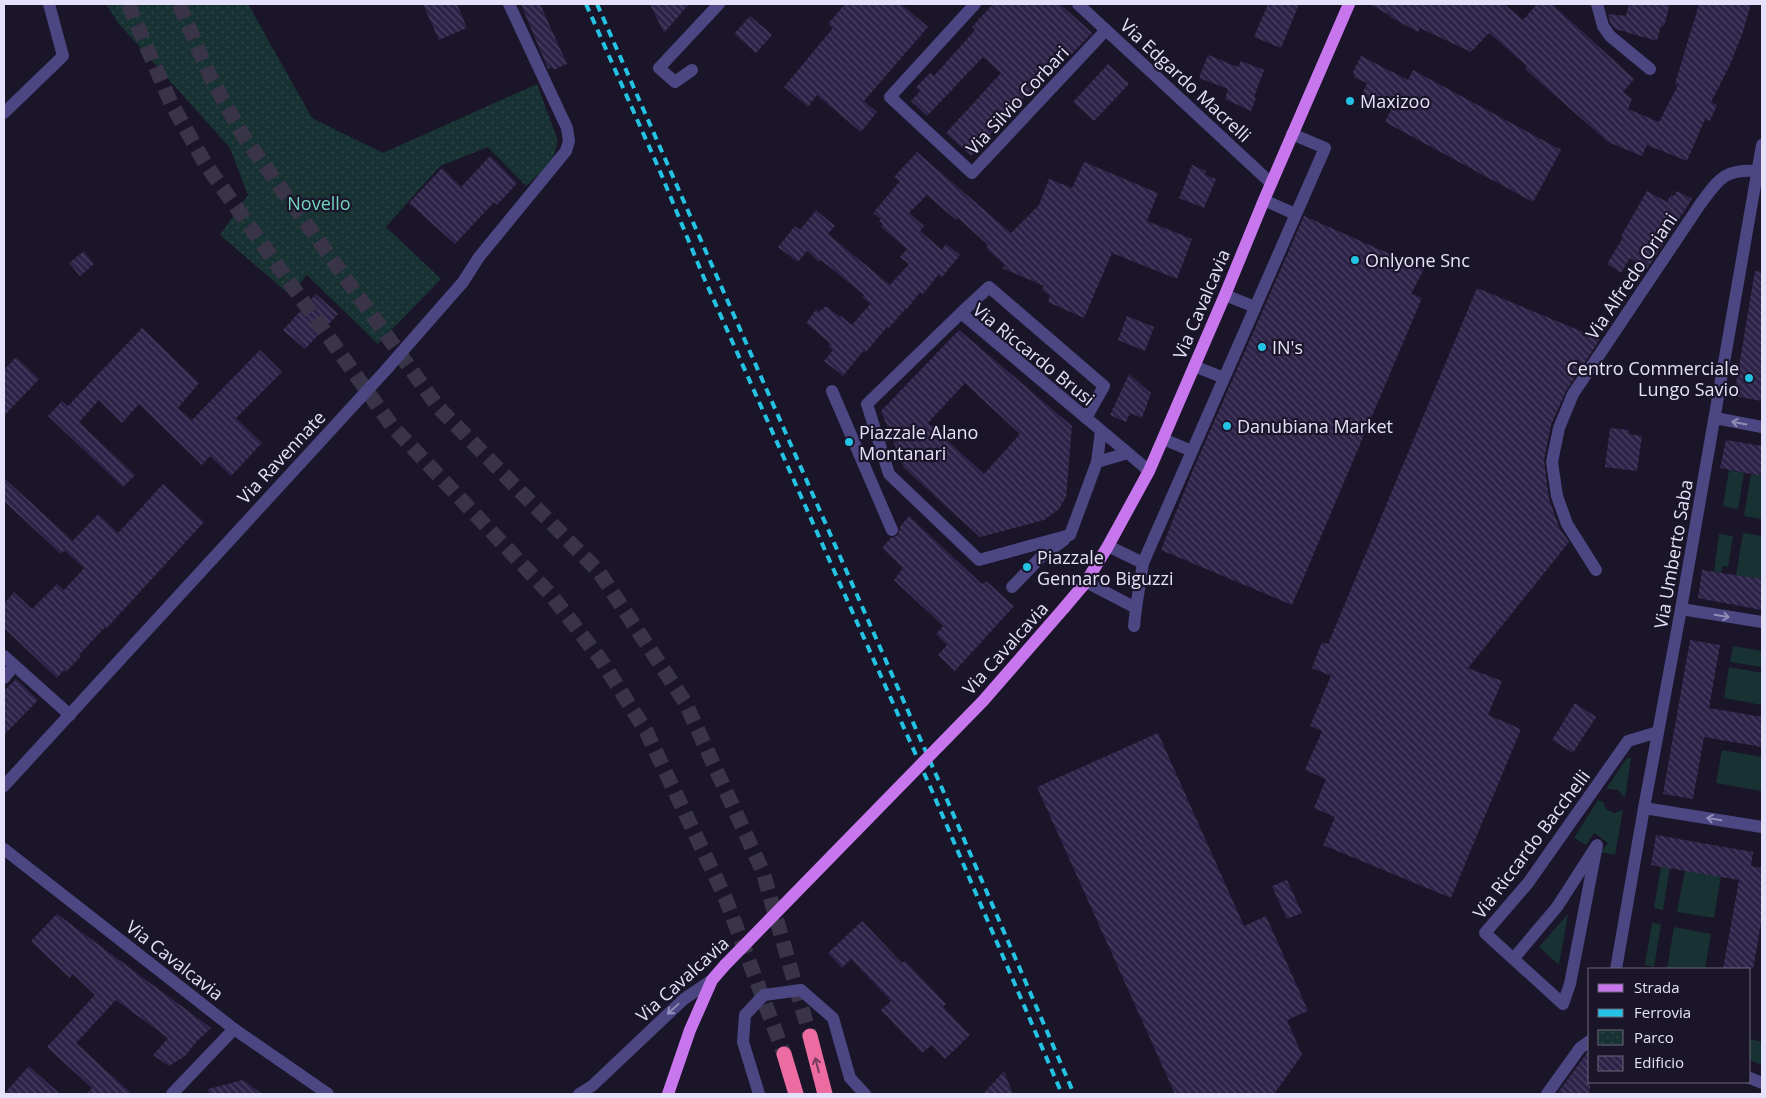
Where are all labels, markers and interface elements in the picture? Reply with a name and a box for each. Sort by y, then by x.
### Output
street label: Via Edgardo Macrelli [1115,13,1257,147]
street label: Via Silvio Corbari [960,40,1074,160]
place label: Maxizoo [1360,89,1430,113]
marker: Maxizoo [1344,95,1356,107]
park label: Novello [287,191,351,215]
street label: Via Alfredo Oriani [1580,208,1682,344]
street label: Via Cavalcavia [1167,245,1235,363]
place label: Onlyone Snc [1365,248,1470,272]
marker: Onlyone Snc [1349,254,1361,266]
street label: Via Riccardo Brusi [968,298,1100,410]
place label: IN's [1272,335,1303,359]
marker: IN's [1256,341,1268,353]
place label: Centro Commerciale Lungo Savio [1566,356,1739,401]
marker: Centro Commerciale Lungo Savio [1743,372,1755,384]
street label: Via Ravennate [232,405,330,509]
place label: Danubiana Market [1237,414,1393,438]
one-way arrow [1731,418,1747,427]
place label: Piazzale Alano Montanari [859,420,978,465]
marker: Danubiana Market [1221,420,1233,432]
marker: Piazzale Alano Montanari [843,436,855,448]
street label: Via Umberto Saba [1648,478,1698,630]
place label: Piazzale Gennaro Biguzzi [1037,545,1174,590]
marker: Piazzale Gennaro Biguzzi [1021,561,1033,573]
street label: Via Cavalcavia [957,596,1053,700]
one-way arrow [1713,611,1729,621]
street label: Via Riccardo Bacchelli [1467,765,1595,923]
one-way arrow [1707,814,1723,824]
street label: Via Cavalcavia [122,915,228,1005]
street label: Via Cavalcavia [630,931,734,1027]
legend [1588,968,1751,1083]
text: Strada [1634,977,1680,997]
text: Ferrovia [1634,1002,1691,1022]
one-way arrow [667,1003,679,1015]
text: Parco [1634,1027,1674,1047]
text: Edificio [1634,1052,1684,1072]
one-way arrow [812,1057,821,1073]

